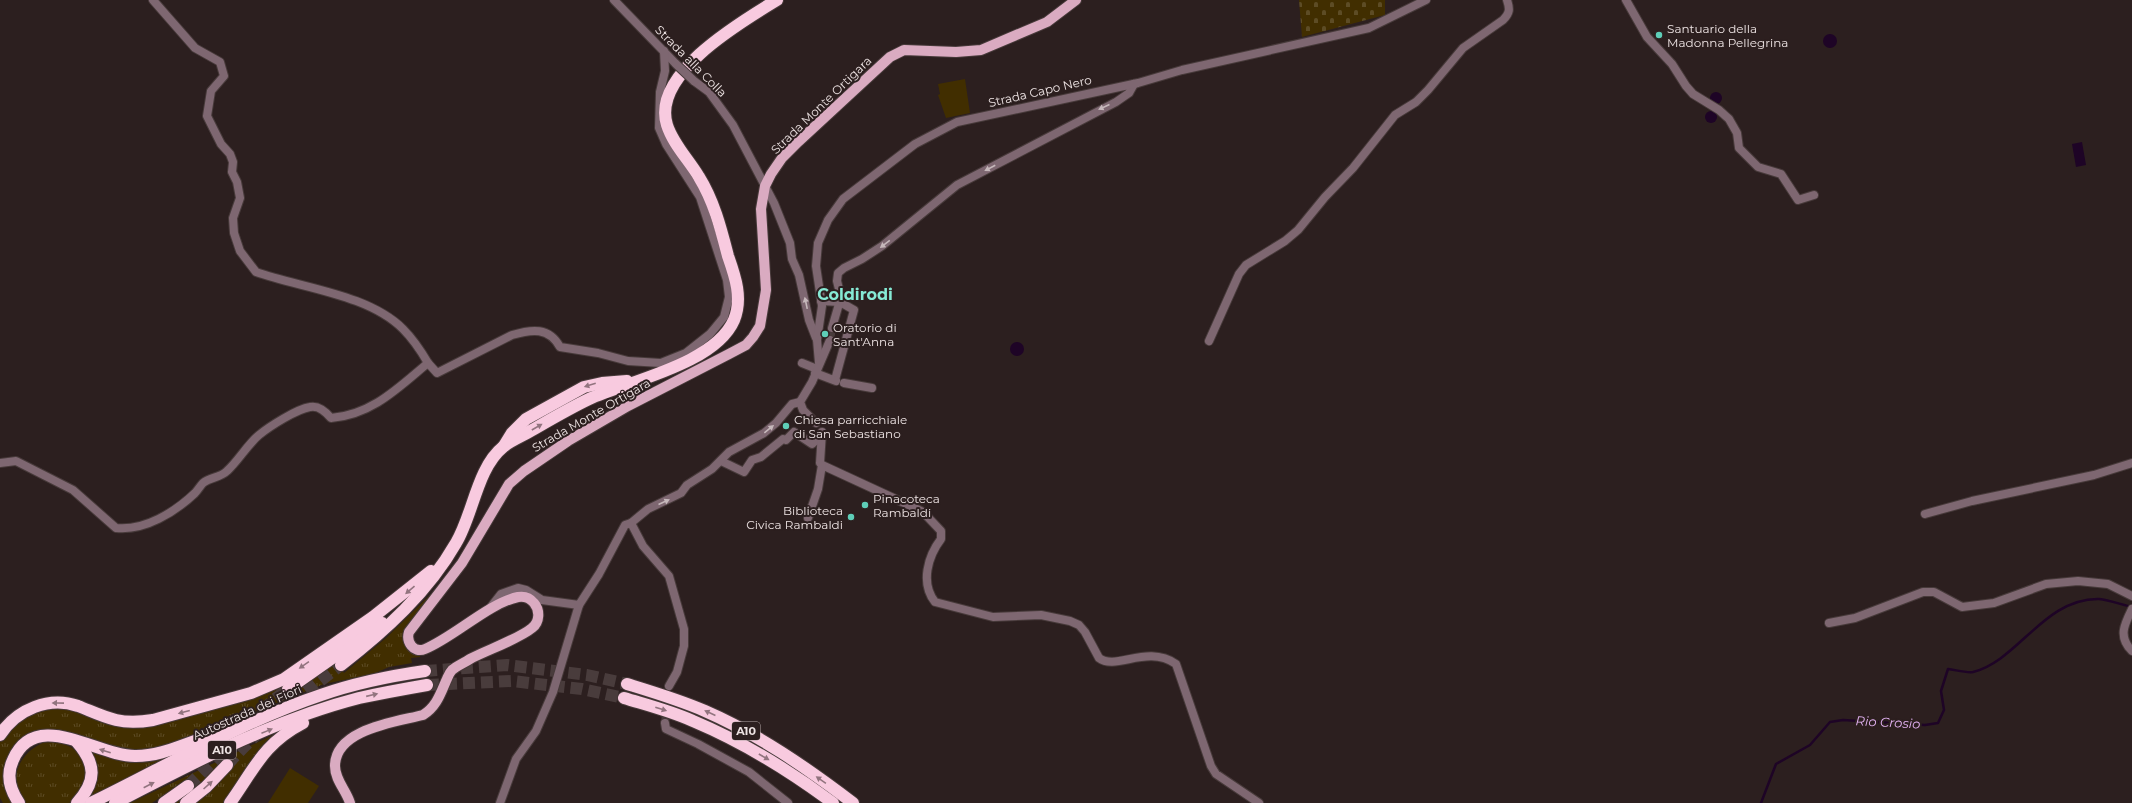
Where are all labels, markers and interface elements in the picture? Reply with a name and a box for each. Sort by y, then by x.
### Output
place label: Santuario della Madonna Pellegrina [1667,21,1788,50]
street label: Strada alla Colla [652,22,730,100]
marker: Santuario della Madonna Pellegrina [1654,30,1664,40]
street label: Strada Monte Ortigara [768,53,874,157]
street label: Strada Capo Nero [987,72,1093,110]
one-way arrow [1099,104,1110,110]
one-way arrow [984,165,996,172]
one-way arrow [879,240,890,248]
district label: Coldirodi [817,285,893,304]
one-way arrow [803,296,809,309]
place label: Oratorio di Sant'Anna [833,320,897,349]
marker: Oratorio di Sant'Anna [820,329,830,339]
street label: Strada Monte Ortigara [529,375,653,455]
one-way arrow [584,382,596,388]
place label: Chiesa parricchiale di San Sebastiano [794,412,907,441]
marker: Chiesa parricchiale di San Sebastiano [781,421,791,431]
one-way arrow [531,423,543,430]
one-way arrow [763,424,774,433]
place label: Pinacoteca Rambaldi [873,491,940,520]
one-way arrow [658,499,669,505]
marker: Pinacoteca Rambaldi [860,500,870,510]
place label: Biblioteca Civica Rambaldi [746,503,843,532]
marker: Biblioteca Civica Rambaldi [846,512,856,522]
one-way arrow [405,585,415,594]
one-way arrow [299,661,310,669]
street label: Autostrada dei Fiori [190,681,304,743]
one-way arrow [365,692,378,698]
one-way arrow [51,700,64,706]
one-way arrow [655,707,667,713]
one-way arrow [178,709,190,715]
one-way arrow [705,710,716,716]
water label: Rio Crosio [1855,712,1921,732]
road number: A10 [732,722,760,740]
one-way arrow [262,727,274,733]
road number: A10 [208,741,236,759]
one-way arrow [98,748,110,754]
one-way arrow [758,754,770,761]
one-way arrow [816,776,827,784]
one-way arrow [203,780,213,790]
one-way arrow [144,782,155,789]

